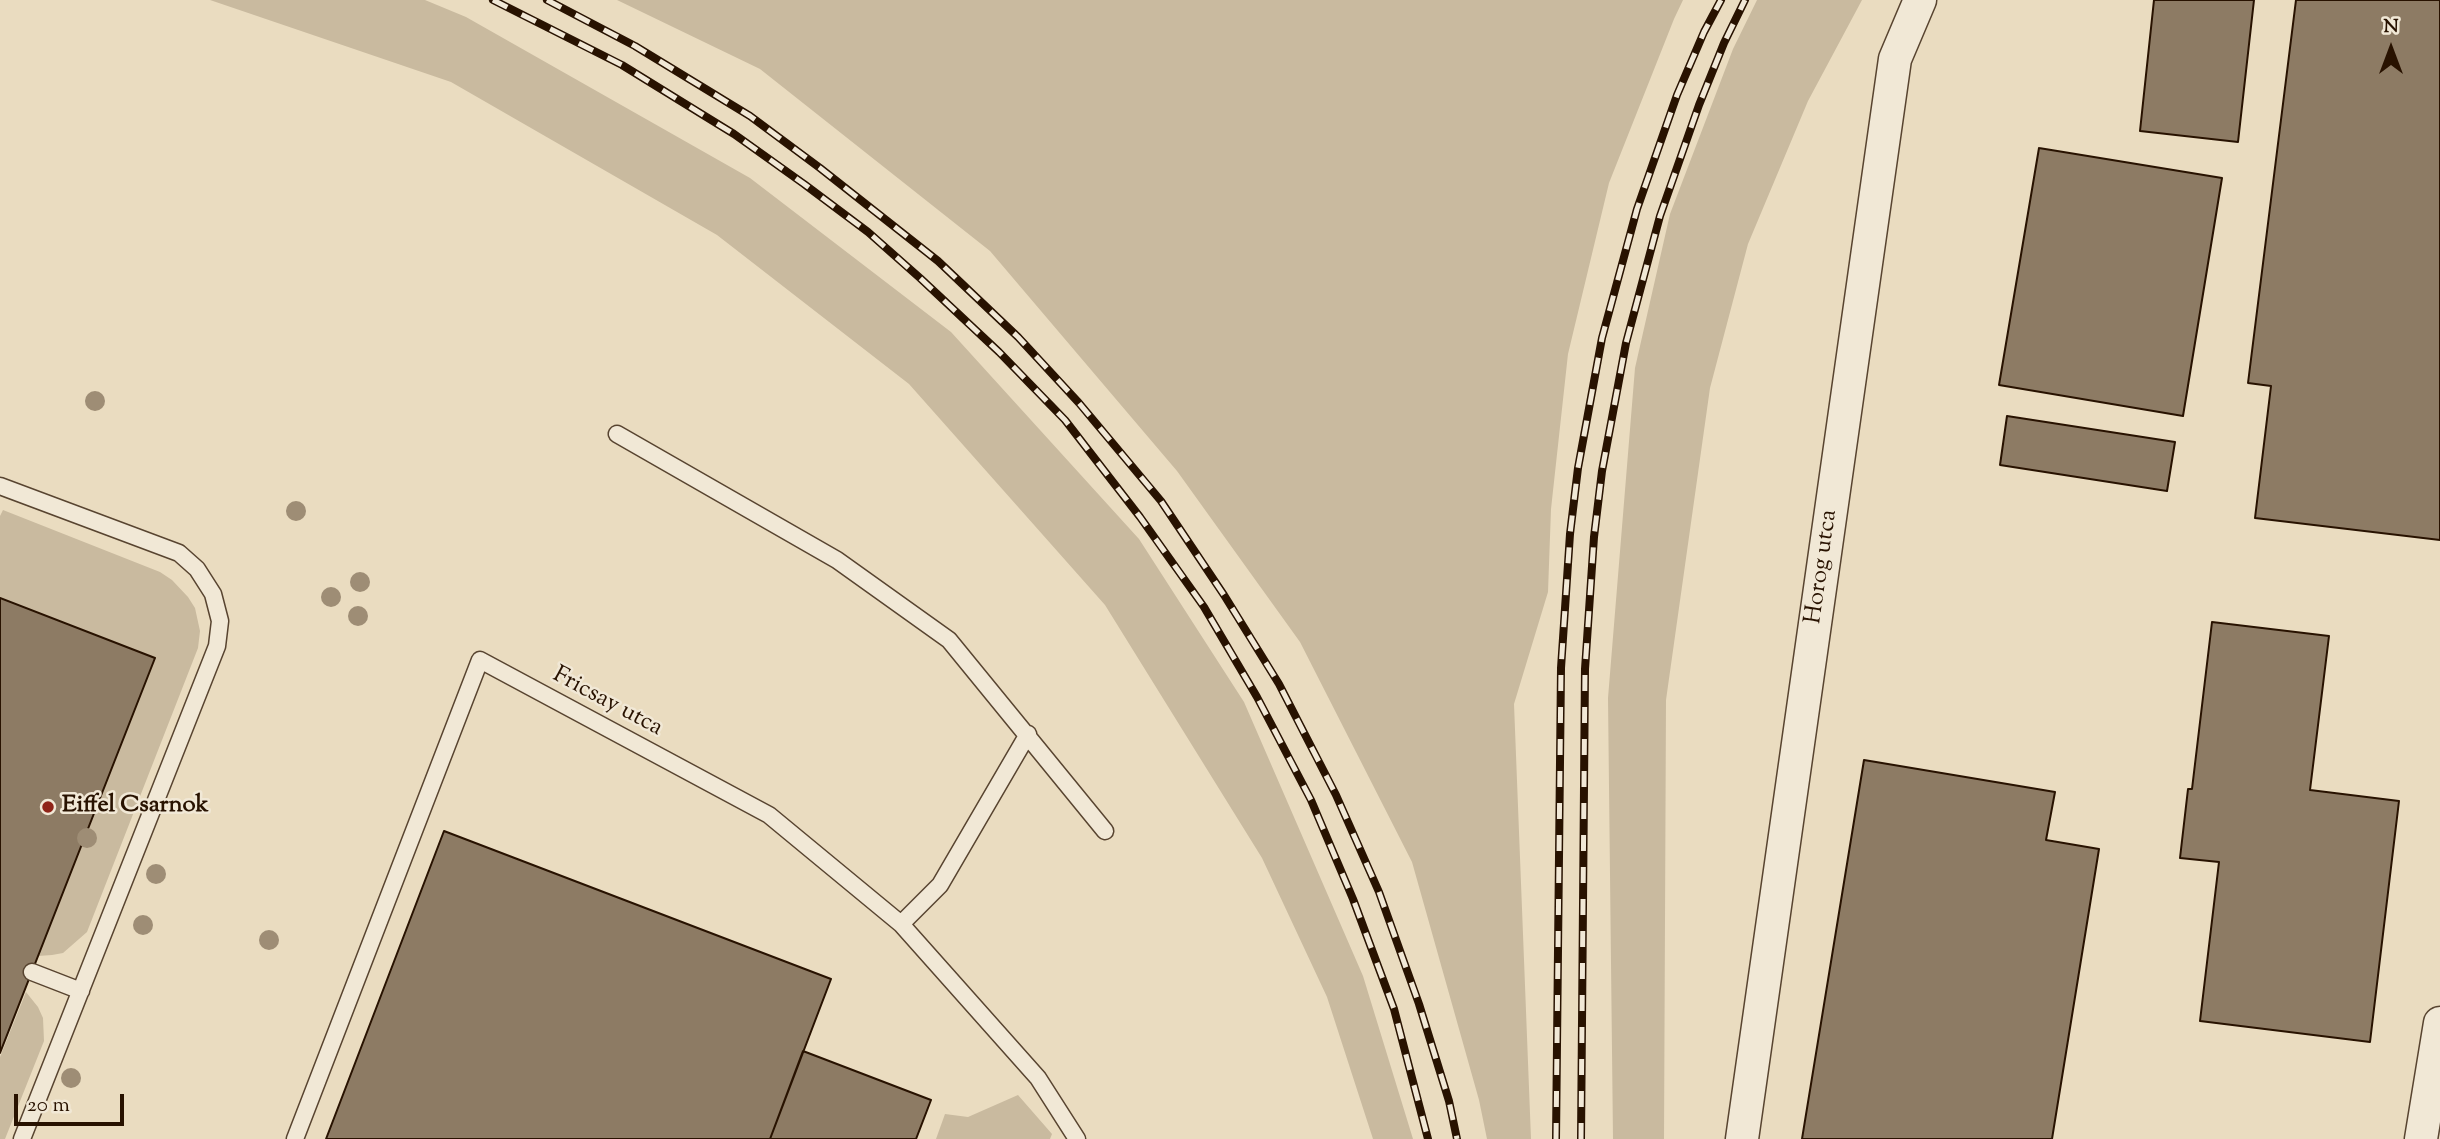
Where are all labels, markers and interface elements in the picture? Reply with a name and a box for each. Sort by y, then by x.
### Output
north arrow [2356,14,2426,84]
text: N [2383,14,2399,41]
street label: Horog utca [1801,508,1845,626]
street label: Fricsay utca [547,662,667,744]
place label: Eiffel Csarnok [62,793,208,821]
marker: Eiffel Csarnok [40,799,56,815]
scale bar [18,1080,128,1124]
text: 20 m [27,1091,70,1121]

